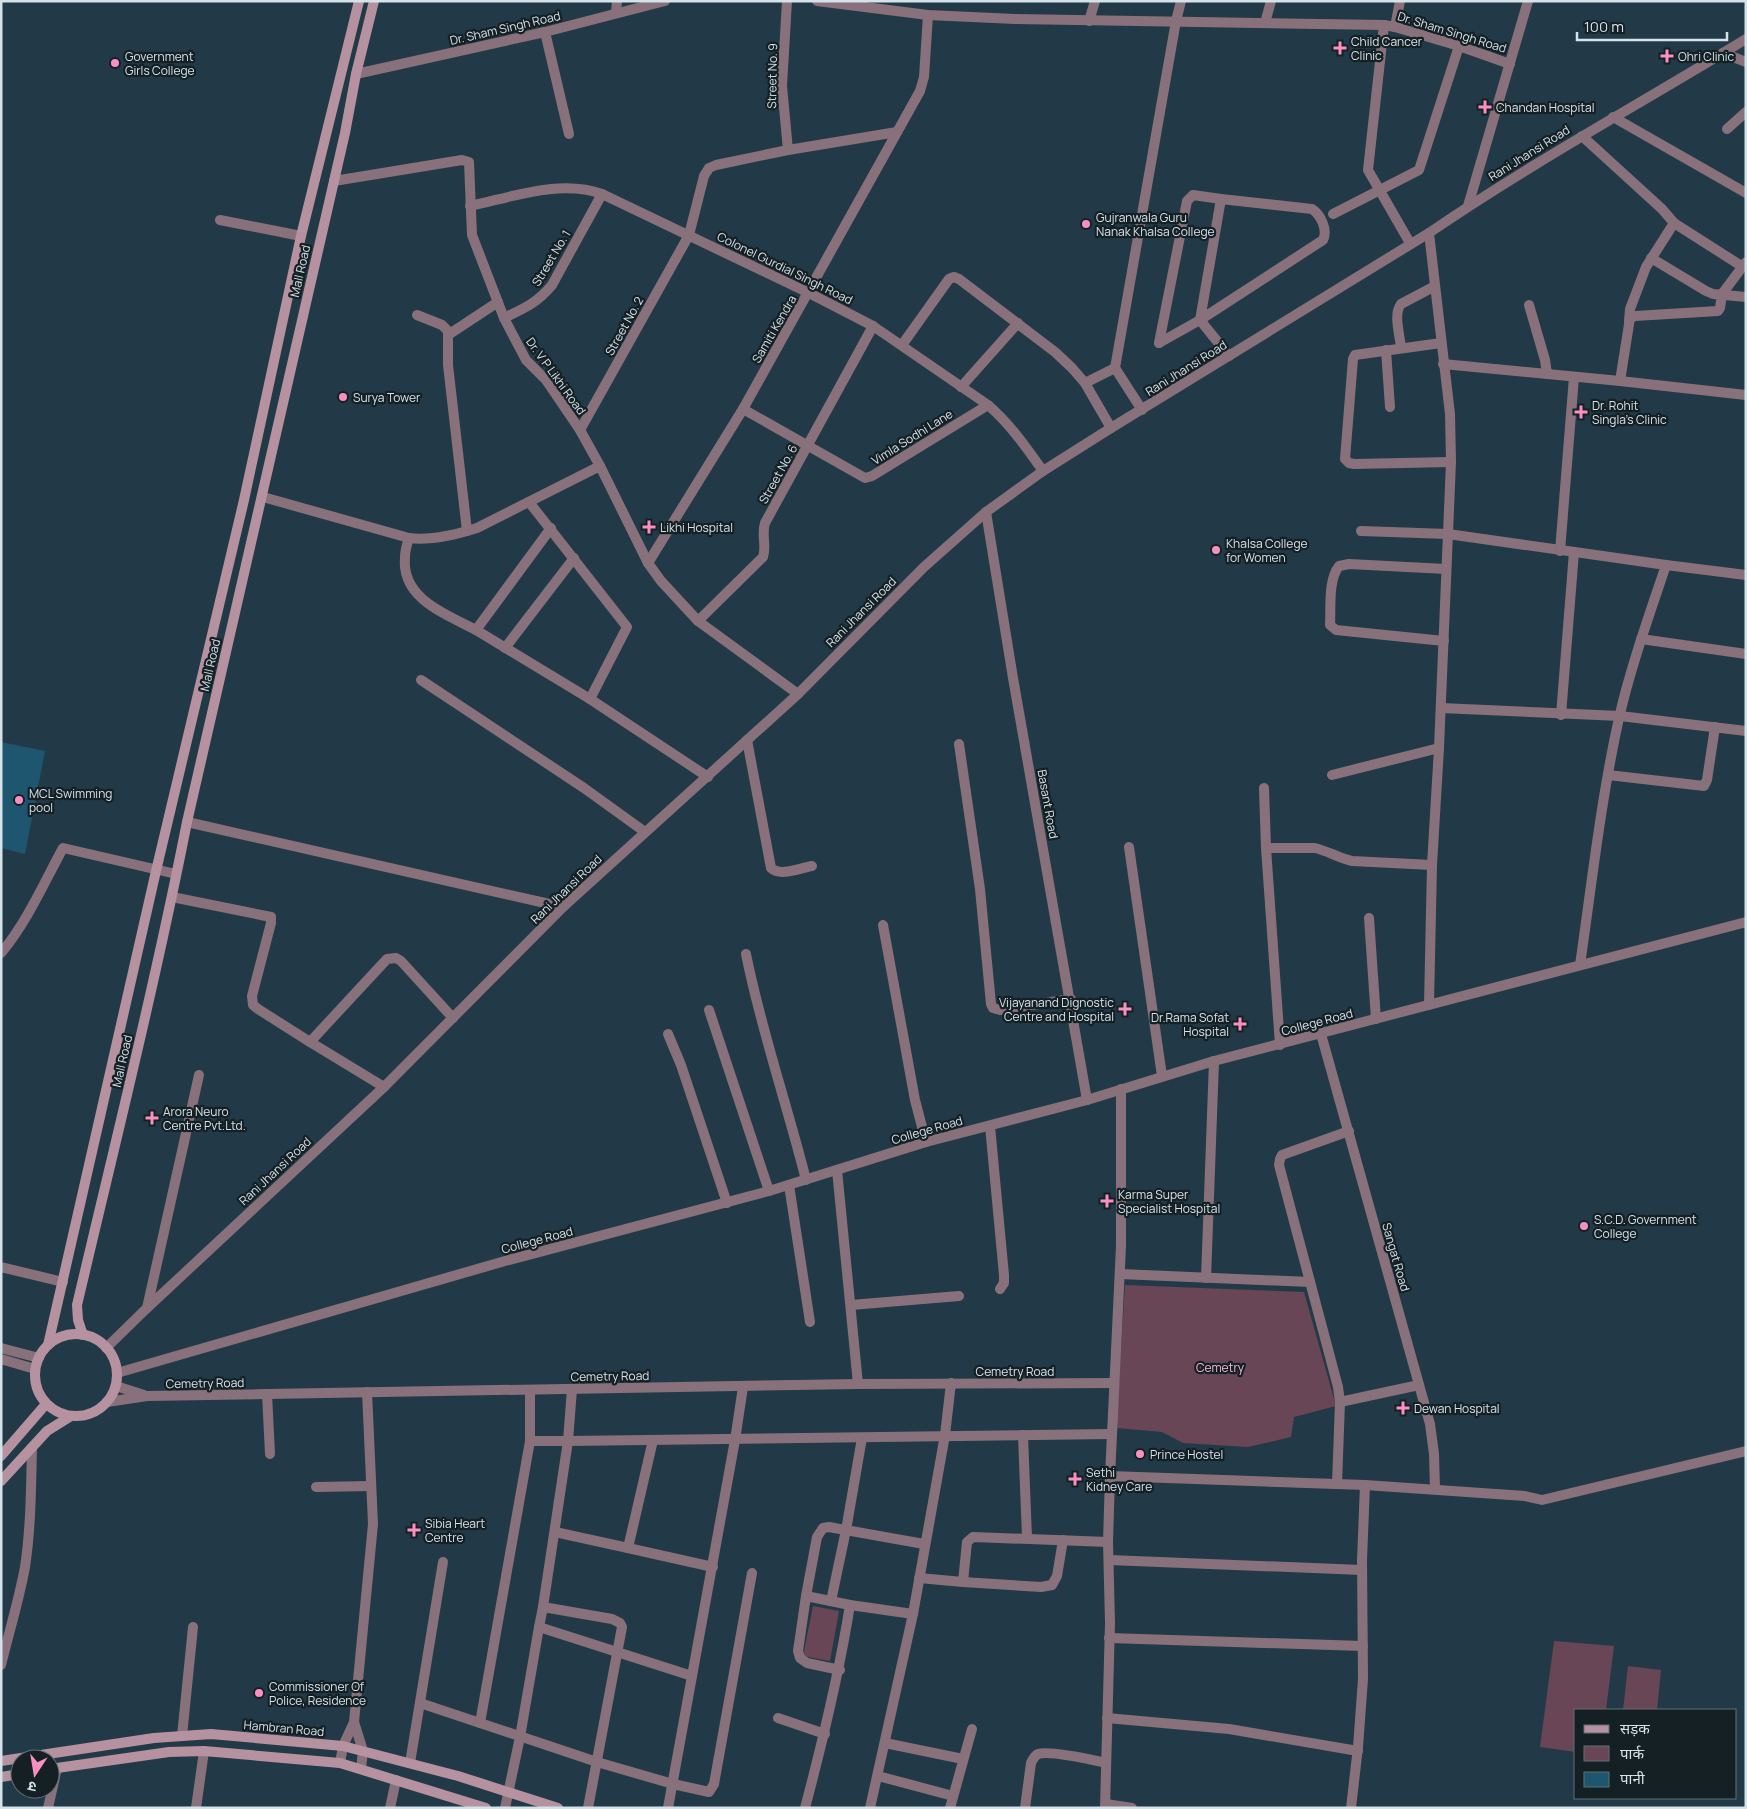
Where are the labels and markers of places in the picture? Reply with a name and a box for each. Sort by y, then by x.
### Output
place label: Child Cancer Clinic [1351,33,1423,64]
marker: Child Cancer Clinic [1333,41,1347,55]
place label: Government Girls College [125,48,195,79]
place label: Ohri Clinic [1678,48,1734,65]
marker: Ohri Clinic [1660,49,1674,63]
marker: Government Girls College [109,57,121,69]
place label: Chandan Hospital [1496,99,1595,116]
marker: Chandan Hospital [1478,100,1492,114]
place label: Gujranwala Guru Nanak Khalsa College [1096,209,1215,240]
marker: Gujranwala Guru Nanak Khalsa College [1080,218,1092,230]
place label: Surya Tower [353,389,421,406]
marker: Surya Tower [337,391,349,403]
place label: Dr. Rohit Singla's Clinic [1592,397,1667,428]
marker: Dr. Rohit Singla's Clinic [1574,405,1588,419]
place label: Likhi Hospital [660,519,733,536]
marker: Likhi Hospital [642,520,656,534]
place label: Khalsa College for Women [1226,535,1308,566]
marker: Khalsa College for Women [1210,544,1222,556]
place label: MCL Swimming pool [29,785,112,816]
marker: MCL Swimming pool [13,794,25,806]
place label: Vijayanand Dignostic Centre and Hospital [999,994,1114,1025]
marker: Vijayanand Dignostic Centre and Hospital [1118,1002,1132,1016]
place label: Dr.Rama Sofat Hospital [1151,1009,1229,1040]
marker: Dr.Rama Sofat Hospital [1233,1017,1247,1031]
place label: Arora Neuro Centre Pvt.Ltd. [163,1103,246,1134]
marker: Arora Neuro Centre Pvt.Ltd. [145,1111,159,1125]
place label: Karma Super Specialist Hospital [1118,1186,1220,1217]
marker: Karma Super Specialist Hospital [1100,1194,1114,1208]
place label: S.C.D. Government College [1594,1211,1697,1242]
marker: S.C.D. Government College [1578,1220,1590,1232]
place label: Dewan Hospital [1414,1400,1500,1417]
marker: Dewan Hospital [1396,1401,1410,1415]
place label: Prince Hostel [1150,1446,1223,1463]
marker: Prince Hostel [1134,1448,1146,1460]
place label: Sethi Kidney Care [1086,1464,1152,1495]
marker: Sethi Kidney Care [1068,1472,1082,1486]
place label: Sibia Heart Centre [425,1515,485,1546]
marker: Sibia Heart Centre [407,1523,421,1537]
place label: Commissioner Of Police, Residence [269,1678,366,1709]
marker: Commissioner Of Police, Residence [253,1687,265,1699]

